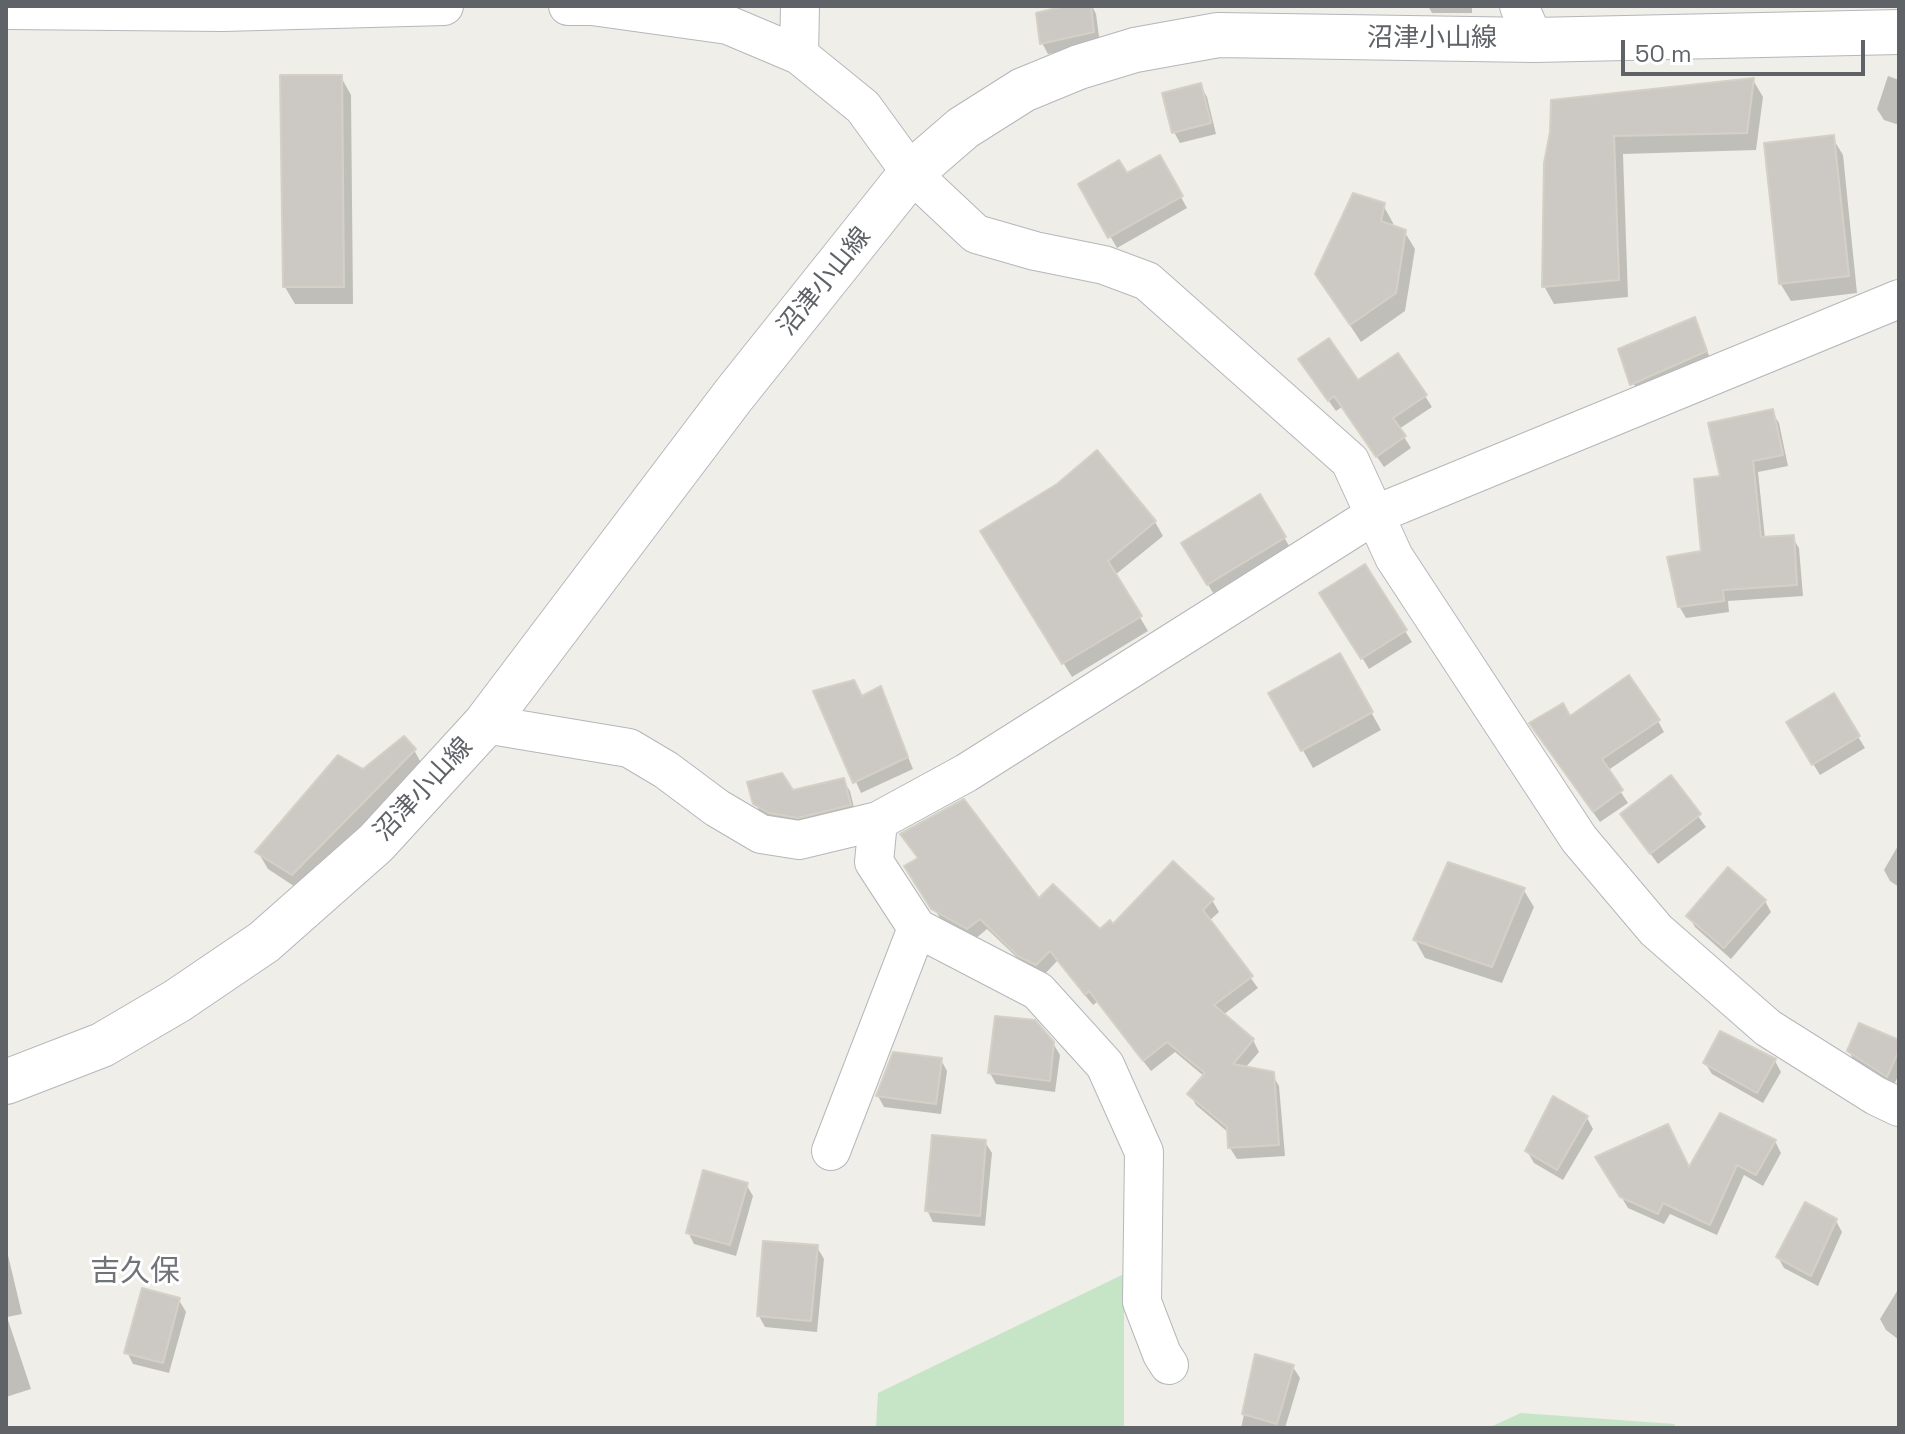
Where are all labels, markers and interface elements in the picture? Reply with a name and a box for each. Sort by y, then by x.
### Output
street label: 沼津小山線 [1367,23,1497,55]
scale bar [1625,24,1869,74]
text: 50 m [1635,38,1692,69]
street label: 沼津小山線 [772,222,878,342]
street label: 沼津小山線 [368,732,480,848]
district label: 吉久保 [90,1255,180,1291]

